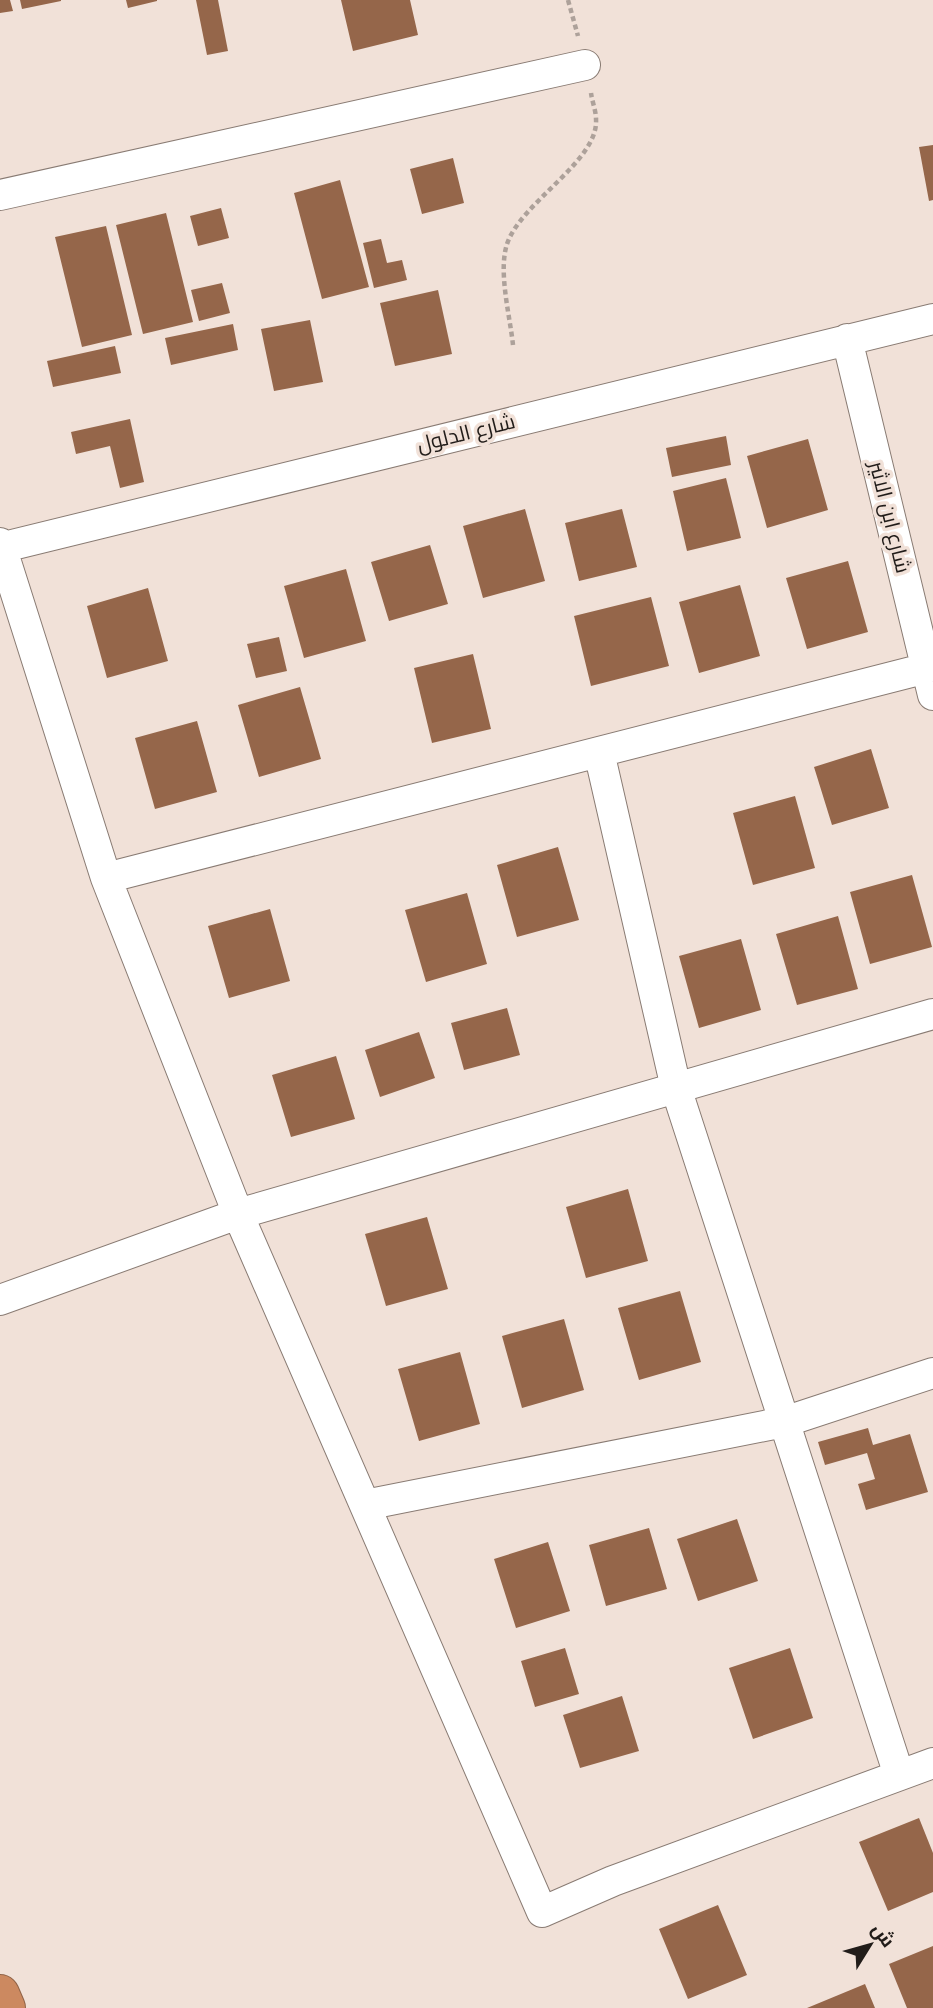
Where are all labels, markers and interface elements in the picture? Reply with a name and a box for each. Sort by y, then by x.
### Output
street label: شارع الدلول [414,409,518,459]
street label: شارع ابن الاثير [862,458,915,576]
north arrow [835,1910,905,1980]
text: ش [867,1918,900,1952]

